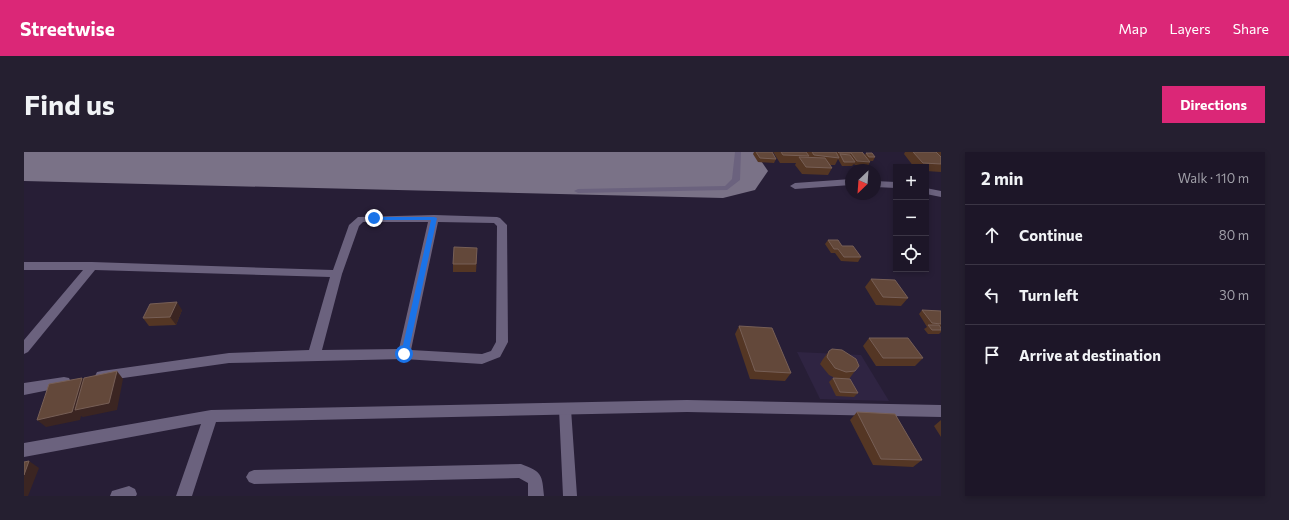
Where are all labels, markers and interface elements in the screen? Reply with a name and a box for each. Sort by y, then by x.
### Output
text: Streetwise [20,17,115,40]
text: Map [1119,20,1147,37]
text: Layers [1169,20,1211,37]
text: Share [1233,20,1269,37]
button: Directions [1162,86,1265,123]
text: Find us [24,87,115,121]
north arrow [845,164,881,200]
map controls [893,164,929,272]
button: + [893,164,929,200]
text: 2 min [981,168,1023,189]
text: Walk · 110 m [1178,170,1249,186]
button: − [893,200,929,236]
route end [365,209,383,227]
icon: ahead [981,224,1003,246]
text: Continue [1019,226,1083,244]
text: 80 m [1219,227,1249,243]
button: locate [893,236,929,272]
icon: left [981,284,1003,306]
text: Turn left [1019,286,1078,304]
text: 30 m [1219,287,1249,303]
icon: arrive [981,344,1003,366]
route start [395,345,413,363]
text: Arrive at destination [1019,346,1161,364]

